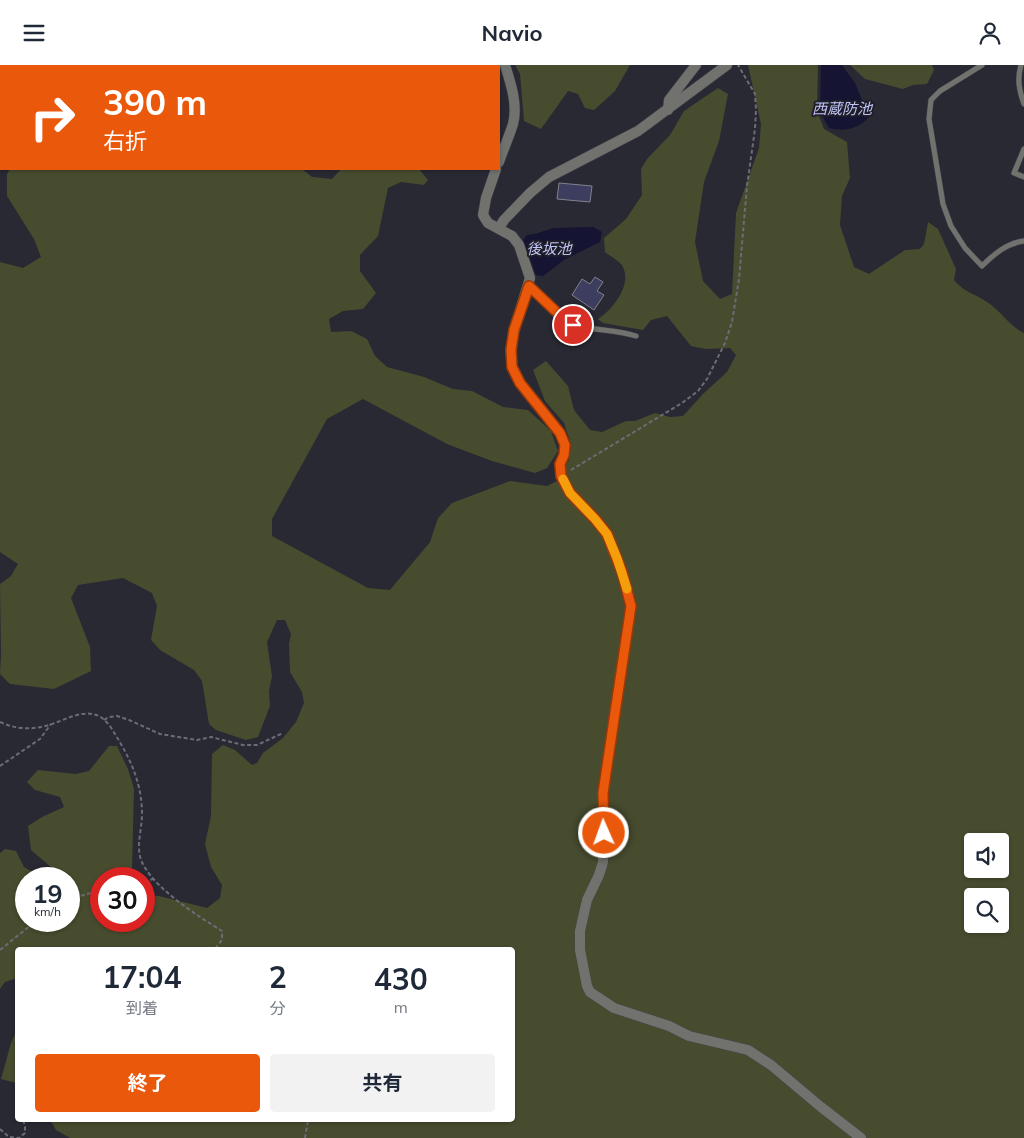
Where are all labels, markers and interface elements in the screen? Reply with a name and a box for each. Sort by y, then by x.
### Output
icon: menu [20,19,48,47]
text: Navio [482,19,542,47]
icon: person [976,19,1004,47]
text: 390 m [103,80,207,124]
icon: right [20,85,85,150]
water label: 西蔵防池 [812,99,874,118]
text: 右折 [103,127,147,155]
water label: 後坂池 [526,239,573,258]
pin [552,304,594,346]
icon: arrive [559,311,587,339]
position arrow [577,806,629,858]
map controls [964,833,1009,933]
button: sound [964,833,1009,878]
speed limit sign: 30 [90,867,155,932]
text: 19 [32,878,63,909]
button: search [964,888,1009,933]
text: km/h [34,904,61,919]
text: 17:04 [102,958,182,996]
text: 2 [269,958,287,996]
text: 430 [374,960,428,998]
text: m [394,997,408,1017]
text: 到着 [126,998,158,1018]
text: 分 [270,998,286,1018]
button: 終了 [35,1054,260,1112]
button: 共有 [270,1054,495,1112]

